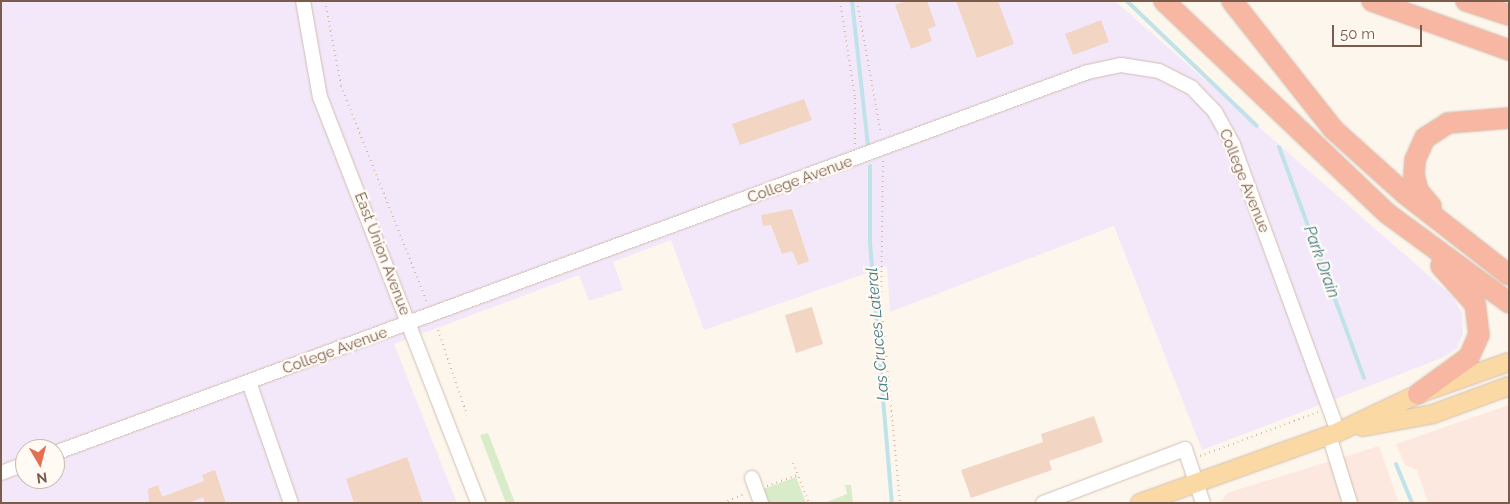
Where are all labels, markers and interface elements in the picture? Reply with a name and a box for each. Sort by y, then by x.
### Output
scale bar [1335,15,1425,47]
text: 50 m [1340,25,1375,43]
street label: College Avenue [1215,126,1273,236]
street label: College Avenue [745,153,855,207]
street label: East Union Avenue [350,190,414,318]
water label: Park Drain [1299,223,1343,301]
water label: Las Cruces Lateral [863,267,893,401]
street label: College Avenue [280,324,390,378]
north arrow [15,439,65,489]
text: N [36,469,48,487]

